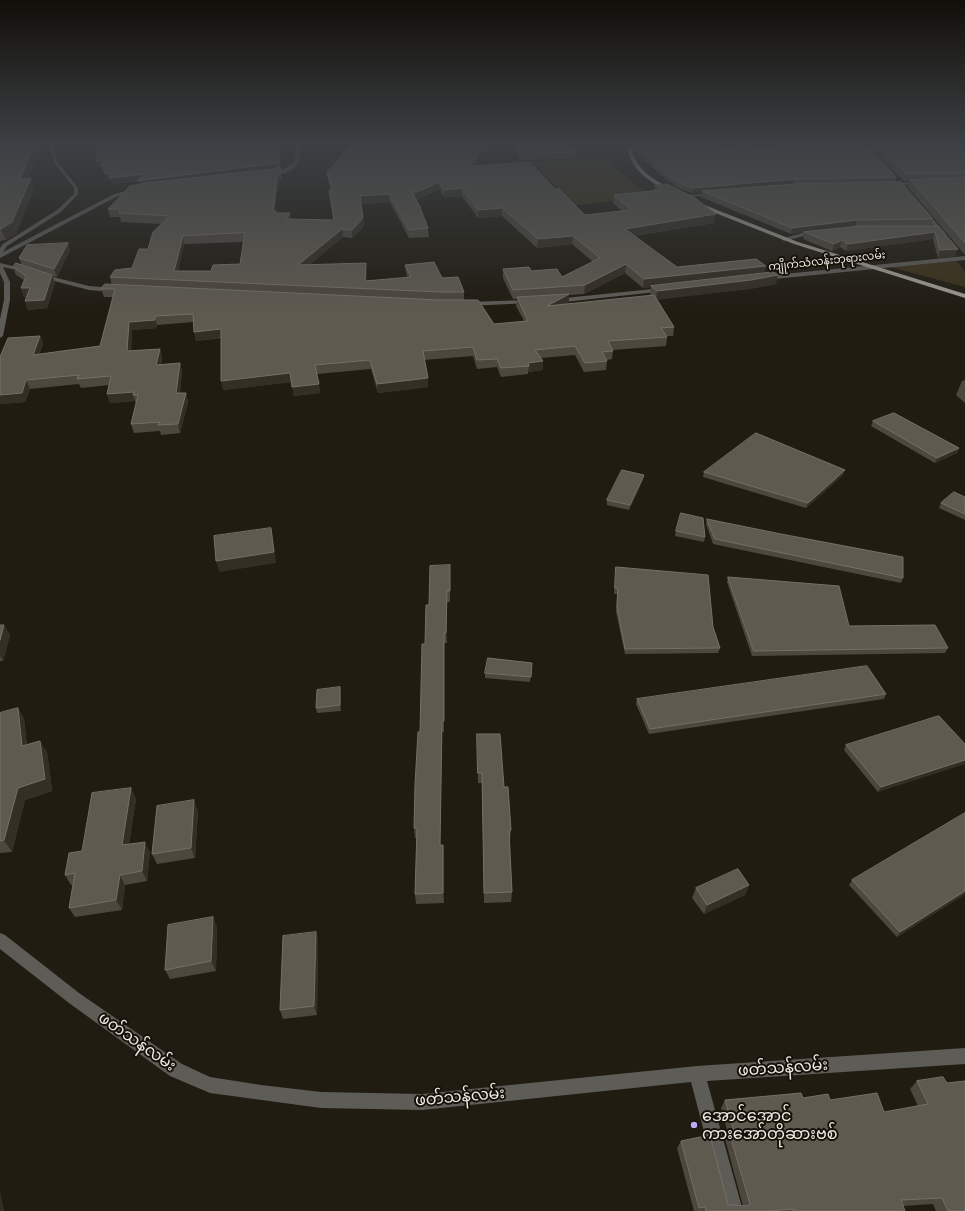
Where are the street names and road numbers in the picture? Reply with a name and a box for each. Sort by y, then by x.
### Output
street label: ကျိုက်သံလန်းဘုရားလမ်း [768,248,886,274]
street label: ဖတ်သန်လမ်း [95,1008,179,1076]
street label: ဖတ်သန်လမ်း [737,1055,829,1081]
street label: ဖတ်သန်လမ်း [414,1084,506,1110]

